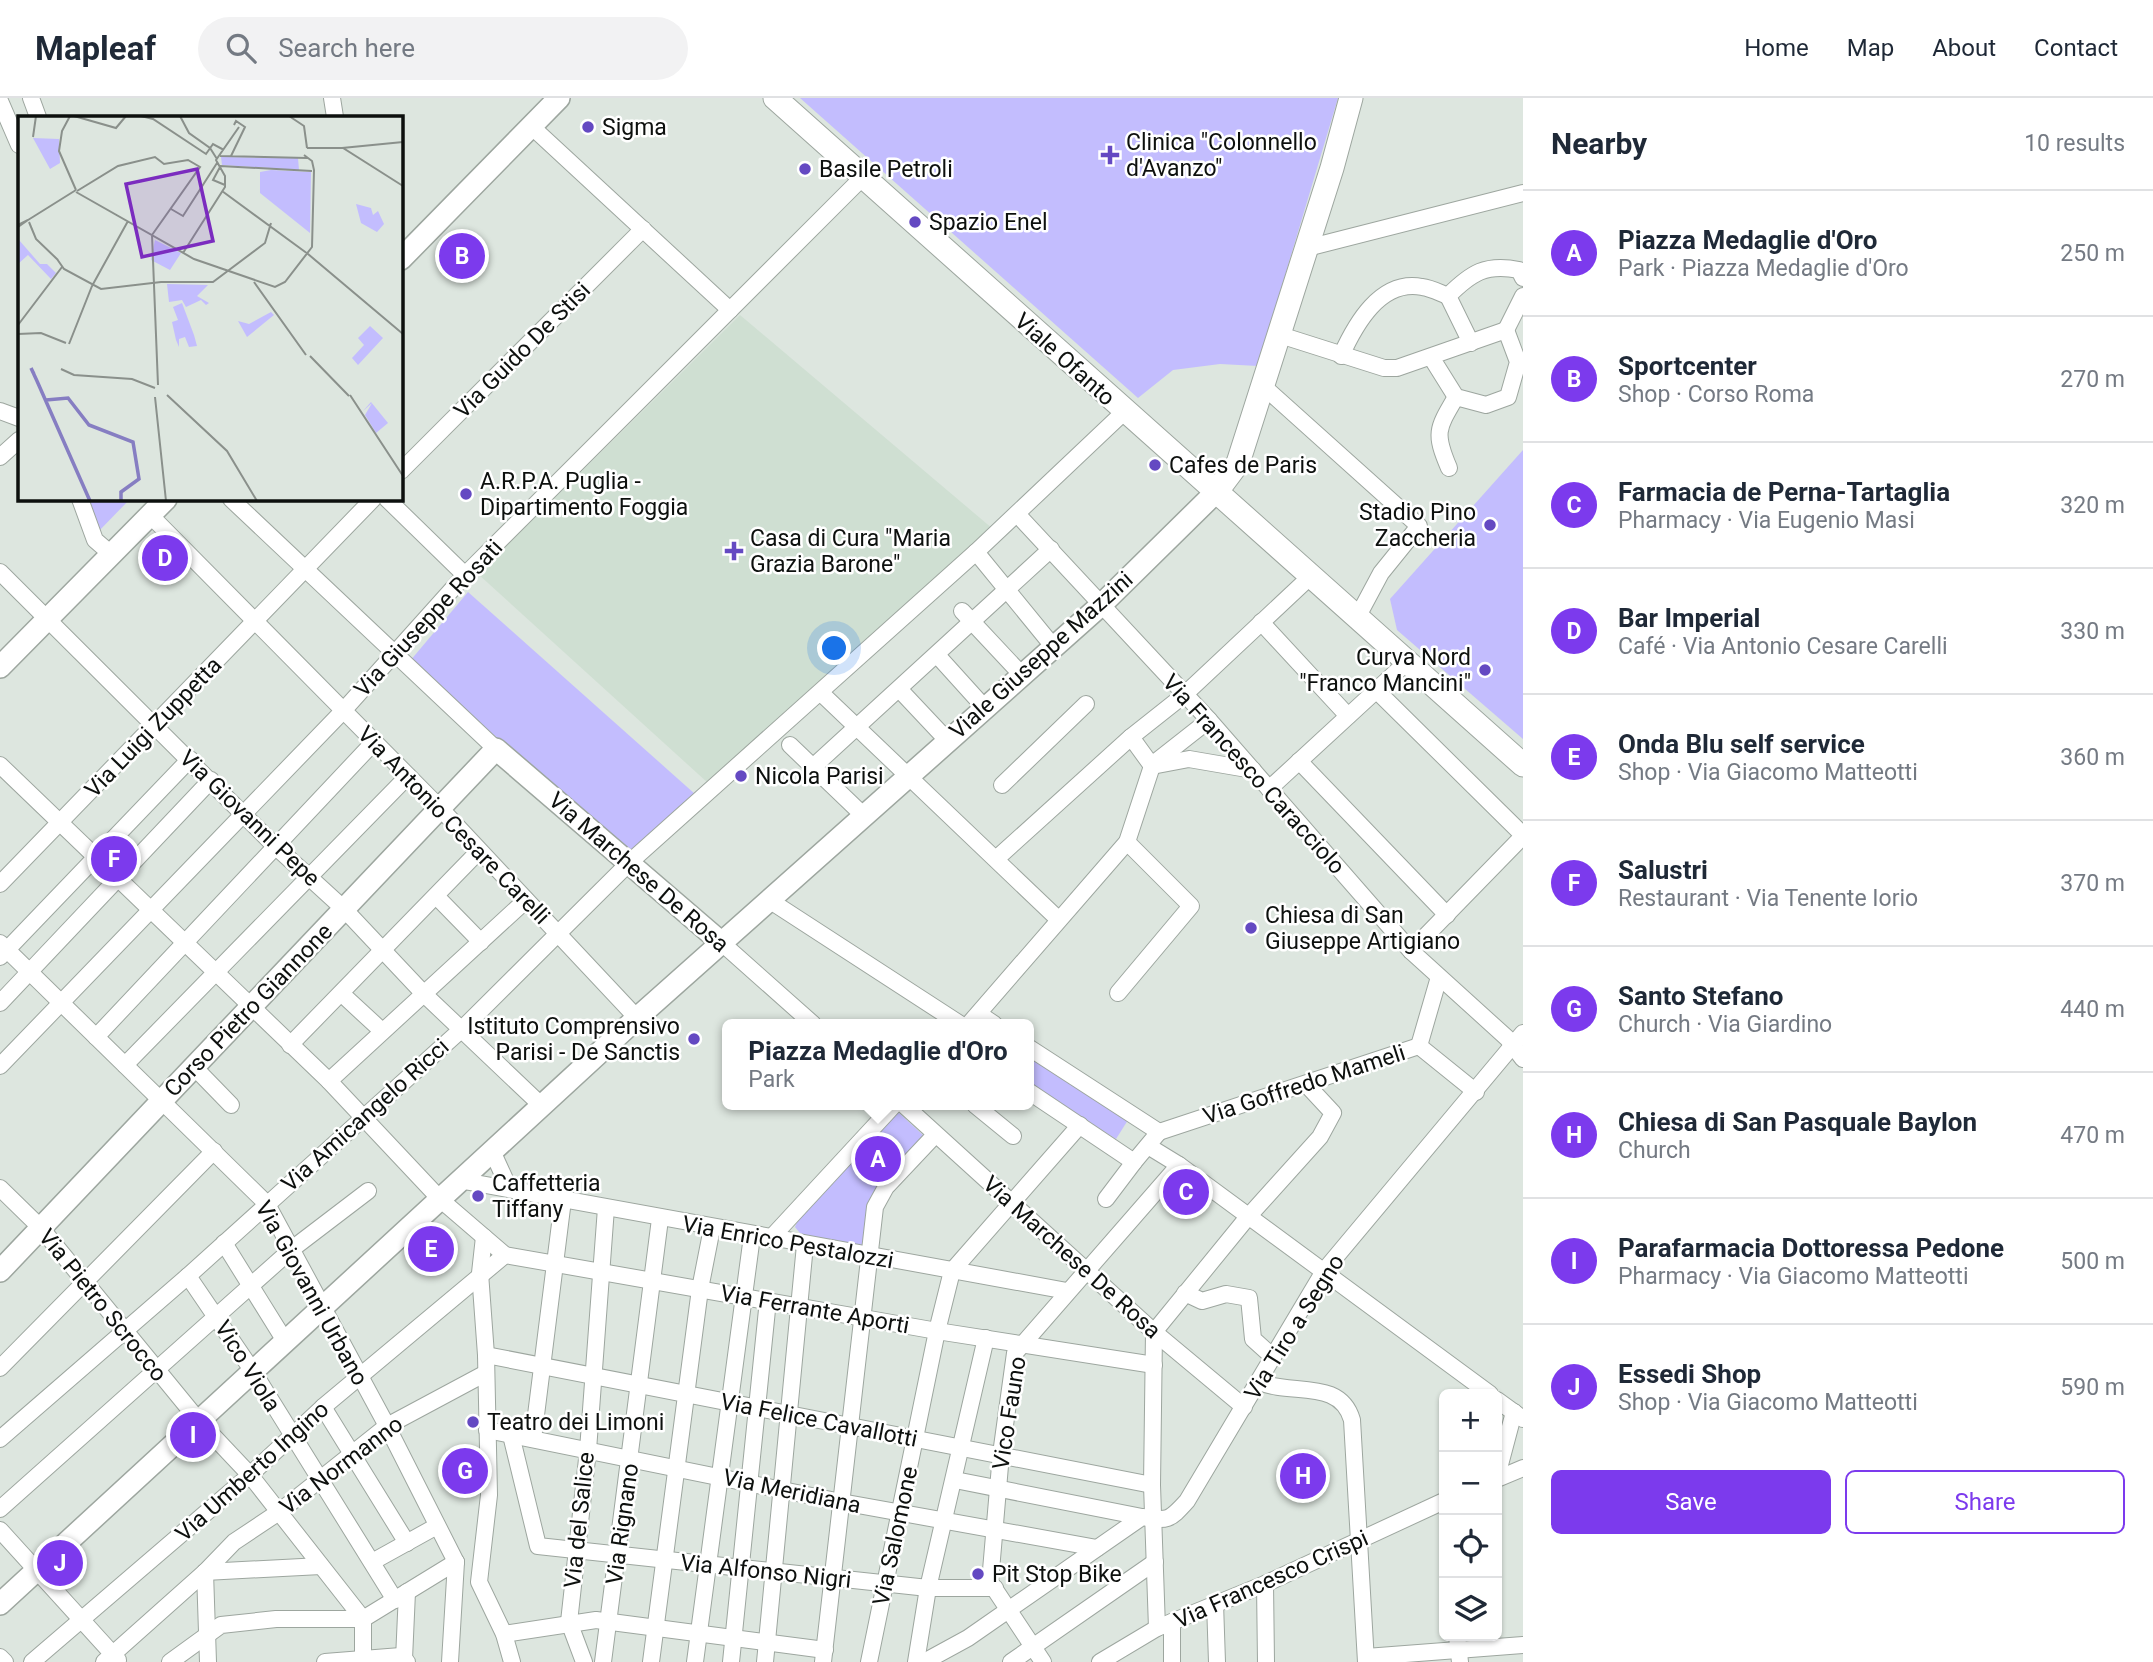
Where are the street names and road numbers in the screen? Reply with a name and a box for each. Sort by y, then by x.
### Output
street label: Via Guido De Stisi [449,277,596,424]
street label: Viale Ofanto [1009,307,1120,411]
street label: Via Giuseppe Rosati [349,534,508,703]
street label: Viale Giuseppe Mazzini [944,566,1139,745]
street label: Via Luigi Zuppetta [80,652,227,803]
street label: Via Francesco Caracciolo [1157,669,1350,880]
street label: Via Antonio Cesare Carelli [352,721,555,930]
street label: Via Giovanni Pepe [174,745,325,892]
street label: Via Marchese De Rosa [543,787,734,958]
street label: Corso Pietro Giannone [159,918,338,1102]
street label: Via Amicangelo Ricci [276,1033,454,1197]
street label: Via Goffredo Mameli [1200,1039,1409,1130]
street label: Via Marchese De Rosa [977,1170,1166,1344]
street label: Via Giovanni Urbano [250,1196,374,1390]
street label: Via Enrico Pestalozzi [680,1211,896,1274]
street label: Via Pietro Scrocco [33,1224,172,1387]
street label: Via Tiro a Segno [1239,1250,1350,1405]
street label: Via Ferrante Aporti [718,1280,912,1339]
street label: Vico Viola [209,1316,286,1417]
street label: Vico Fauno [987,1354,1032,1472]
street label: Via Felice Cavallotti [718,1388,920,1453]
street label: Via Umberto Ingino [170,1395,334,1547]
street label: Via Normanno [274,1410,408,1520]
street label: Via del Salice [559,1451,600,1589]
street label: Via Rignano [601,1462,644,1586]
street label: Via Meridiana [720,1464,863,1519]
street label: Via Salomone [868,1464,923,1608]
street label: Via Francesco Crispi [1170,1525,1372,1634]
street label: Via Alfonso Nigri [679,1549,853,1594]

